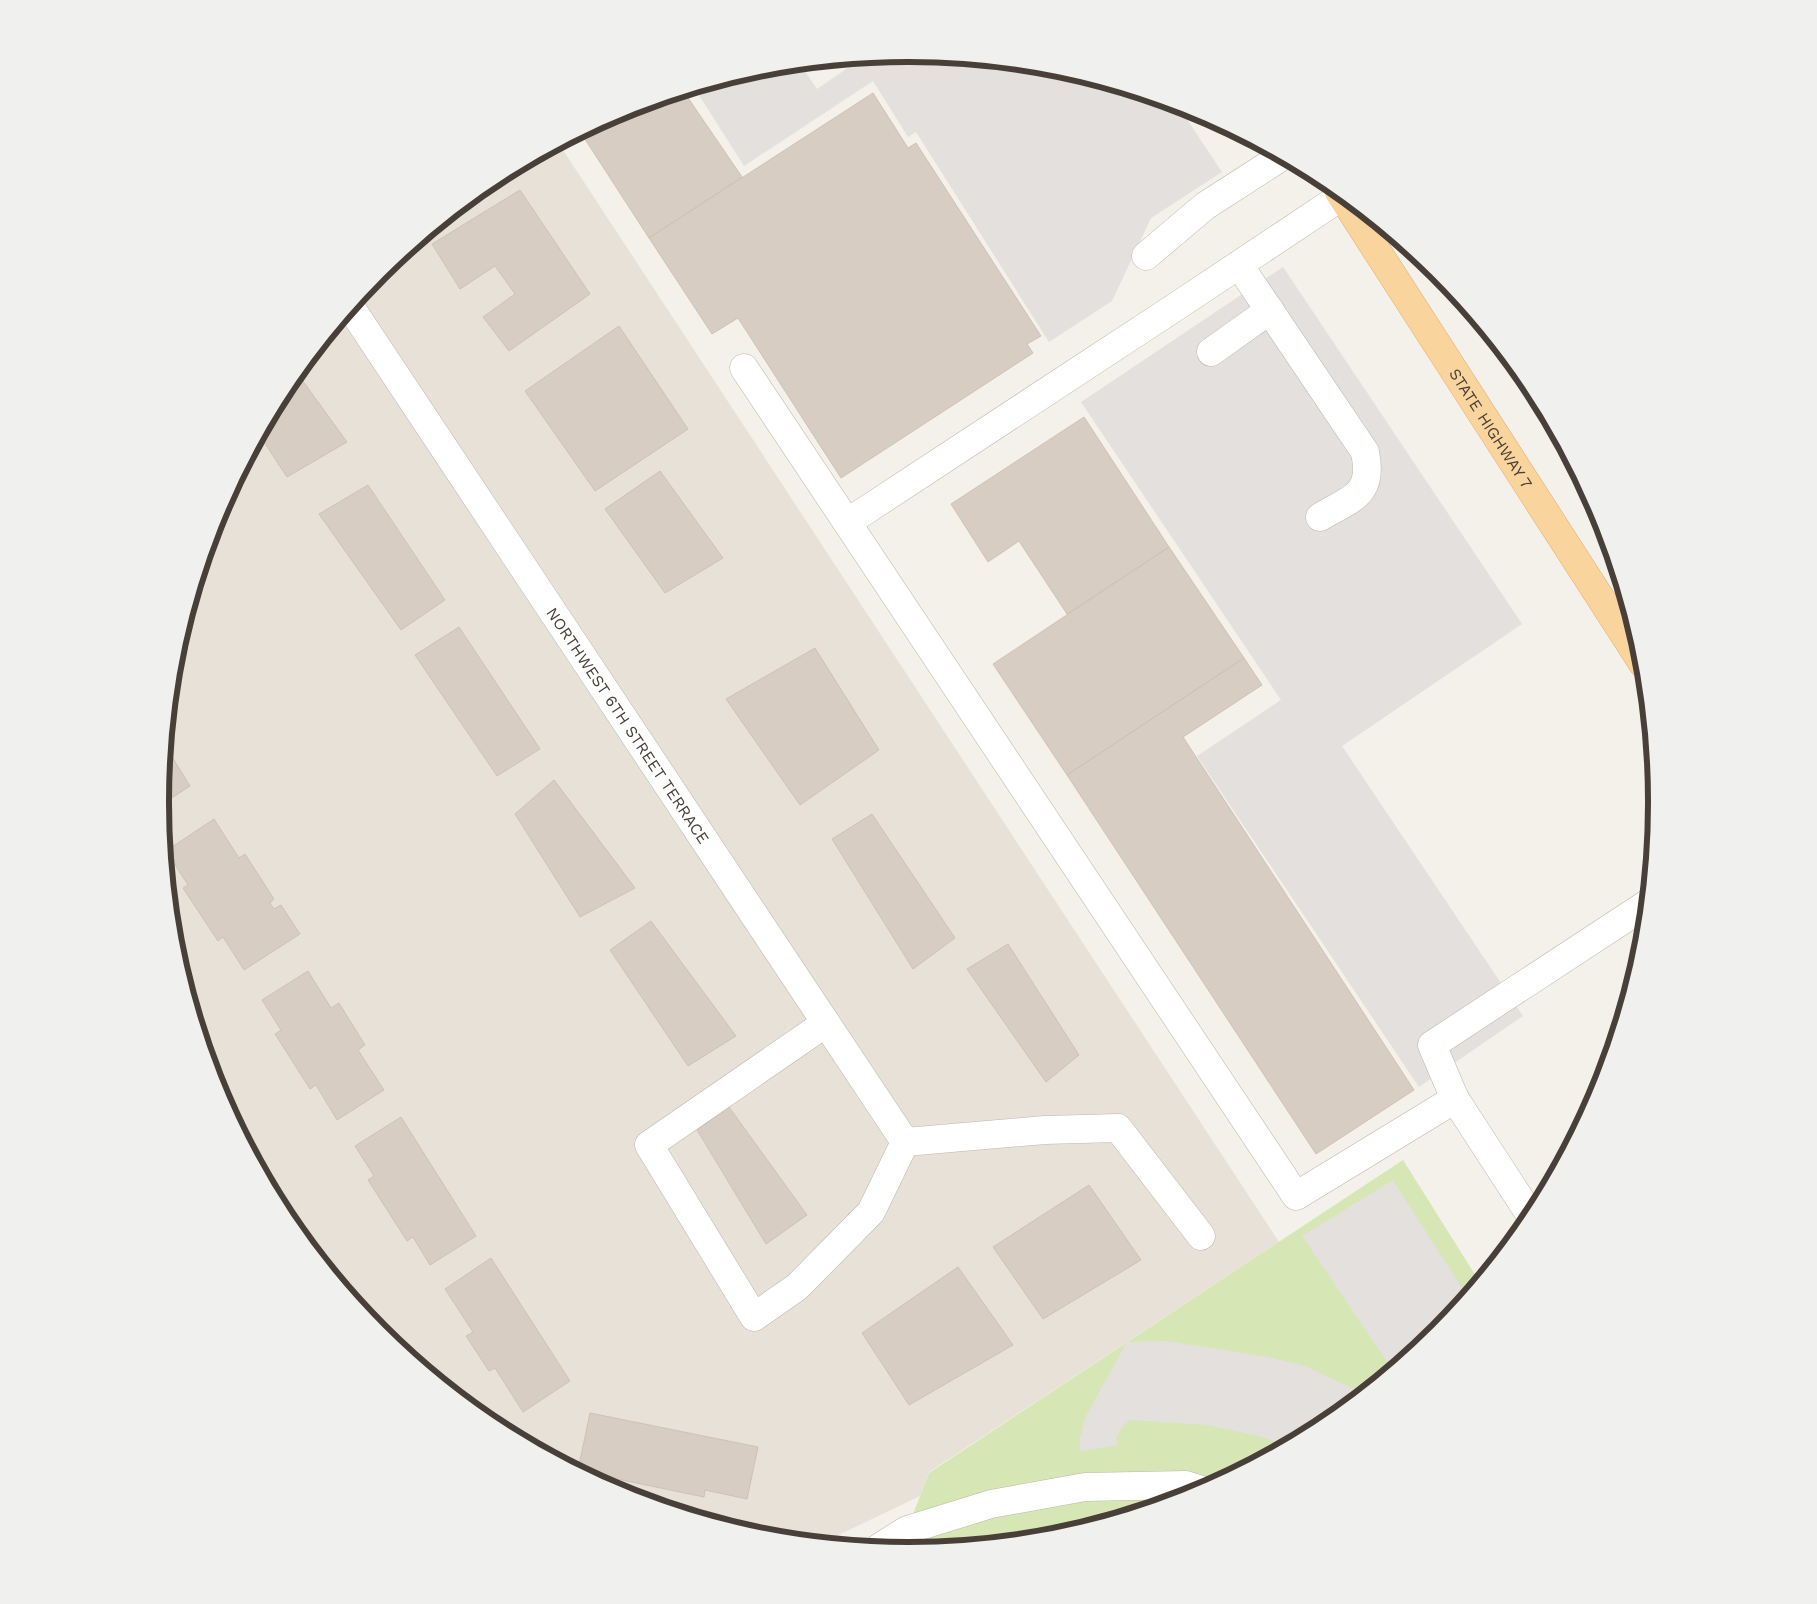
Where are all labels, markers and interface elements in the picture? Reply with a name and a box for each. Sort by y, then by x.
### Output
street label: STATE HIGHWAY 7 [1445,365,1536,492]
street label: NORTHWEST 6TH STREET TERRACE [543,604,713,847]

